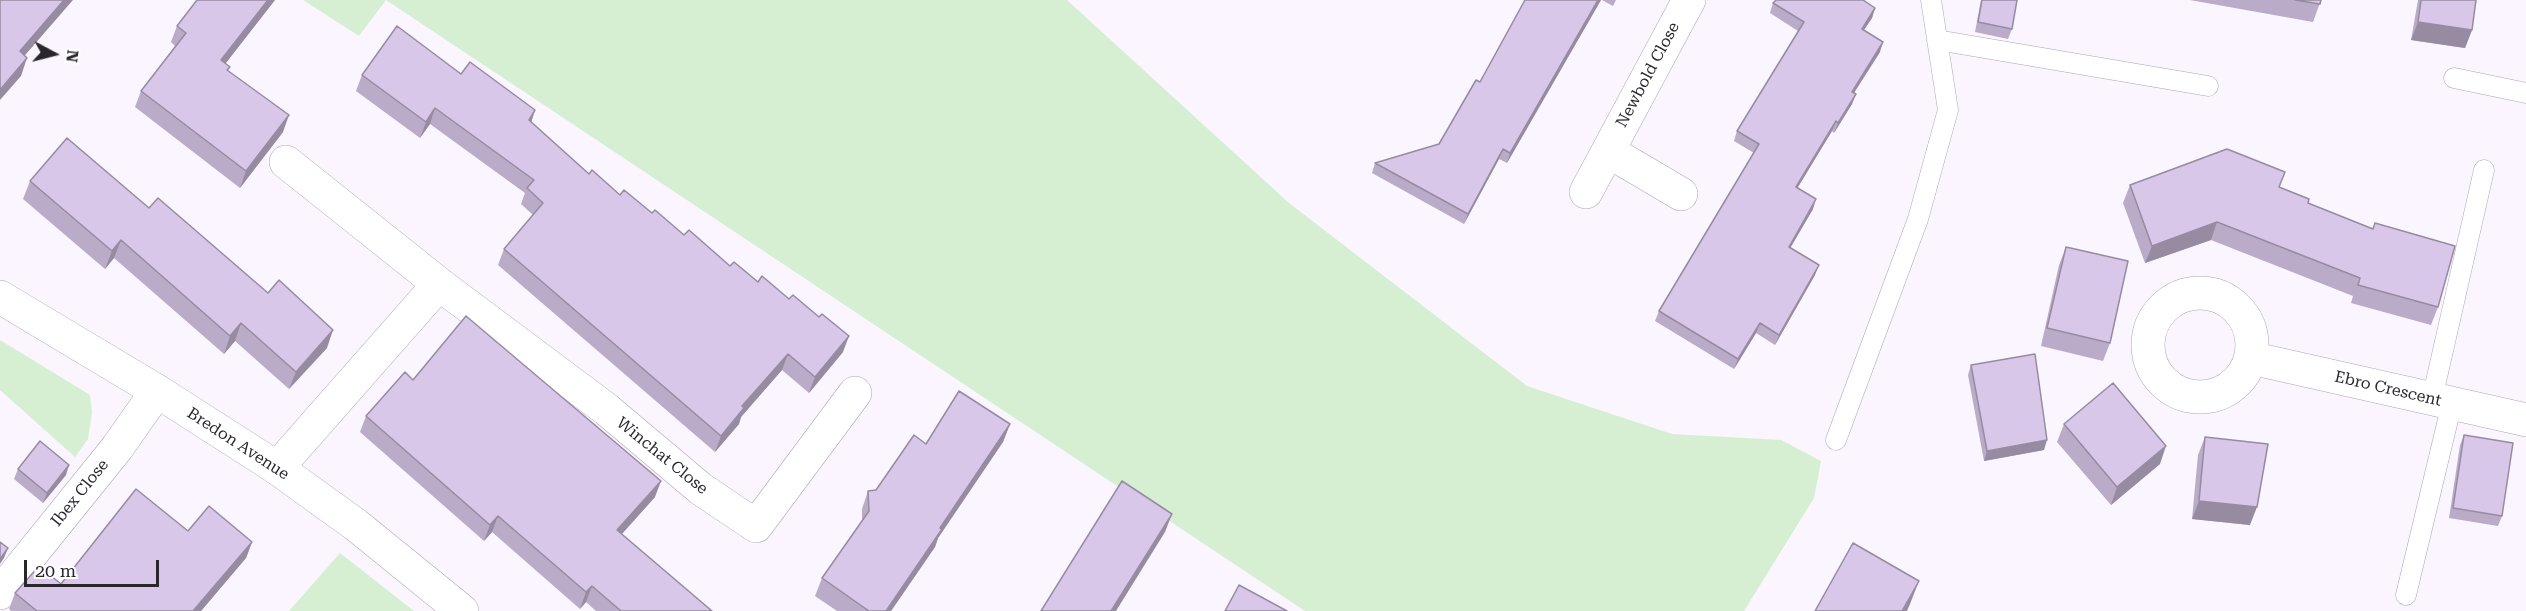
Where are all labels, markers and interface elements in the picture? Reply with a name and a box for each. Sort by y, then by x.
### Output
street label: Newbold Close [1612,19,1684,131]
north arrow [24,24,84,84]
text: N [62,49,83,64]
street label: Ebro Crescent [2333,367,2443,411]
street label: Bredon Avenue [183,404,293,484]
street label: Winchat Close [612,413,712,499]
street label: Ibex Close [47,456,113,530]
scale bar [27,548,162,586]
text: 20 m [35,560,76,581]

